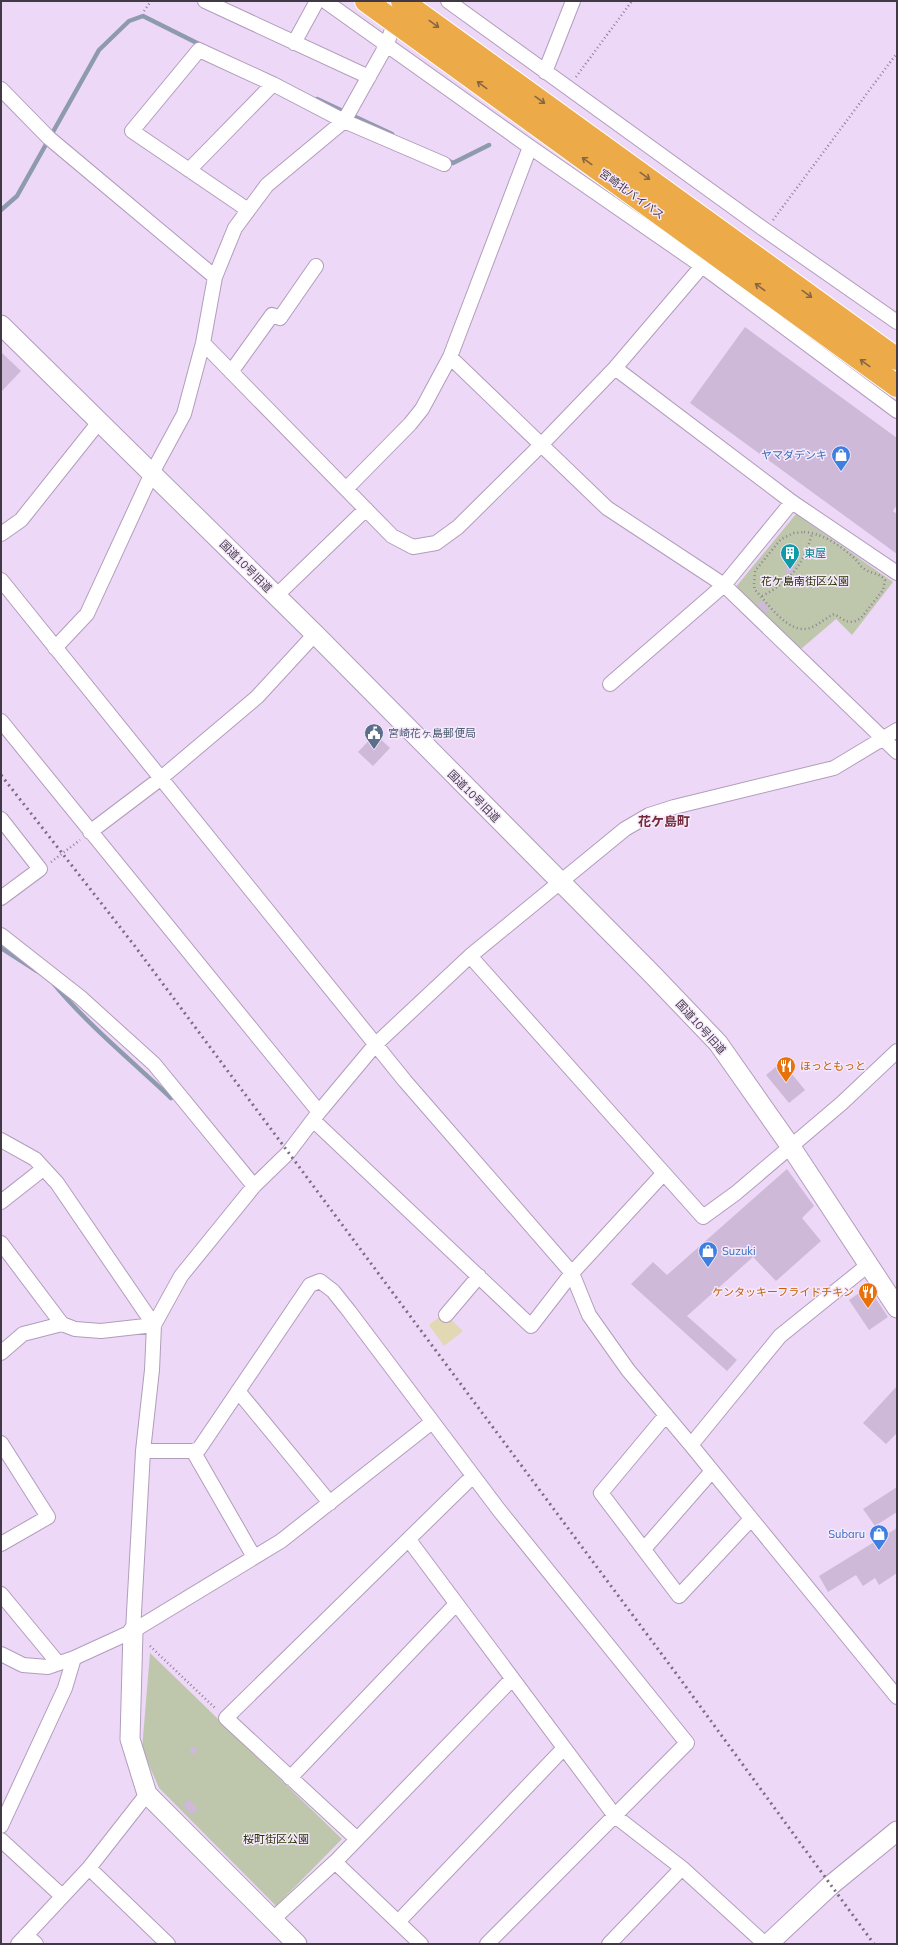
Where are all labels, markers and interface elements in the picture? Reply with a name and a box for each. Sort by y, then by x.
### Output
one-way arrow [429,20,440,28]
one-way arrow [477,81,488,89]
one-way arrow [534,96,545,104]
one-way arrow [582,157,593,165]
street label: 宮崎北バイパス [597,166,667,222]
one-way arrow [639,172,650,181]
one-way arrow [755,283,766,291]
one-way arrow [801,290,812,298]
one-way arrow [860,359,871,368]
shop icon: ヤマダデンキ [830,444,852,472]
place label: ヤマダデンキ [761,448,827,462]
street label: 国道10号旧道 [217,537,275,595]
building icon: 東屋 [779,542,801,570]
place label: 東屋 [804,546,826,560]
park label: 花ケ島南街区公園 [761,574,849,588]
public building icon: 宮崎花ヶ島郵便局 [363,722,385,750]
place label: 宮崎花ヶ島郵便局 [388,726,476,740]
street label: 国道10号旧道 [445,767,503,825]
district label: 花ケ島町 [638,813,690,829]
street label: 国道10号旧道 [673,997,729,1057]
restaurant icon: ほっともっと [775,1055,797,1083]
place label: ほっともっと [800,1059,866,1073]
shop icon: Suzuki [697,1240,719,1268]
place label: Suzuki [722,1244,756,1258]
restaurant icon: ケンタッキーフライドチキン [857,1281,879,1309]
place label: ケンタッキーフライドチキン [712,1285,854,1299]
shop icon: Subaru [868,1523,890,1551]
place label: Subaru [828,1527,865,1541]
park label: 桜町街区公園 [243,1832,309,1846]

